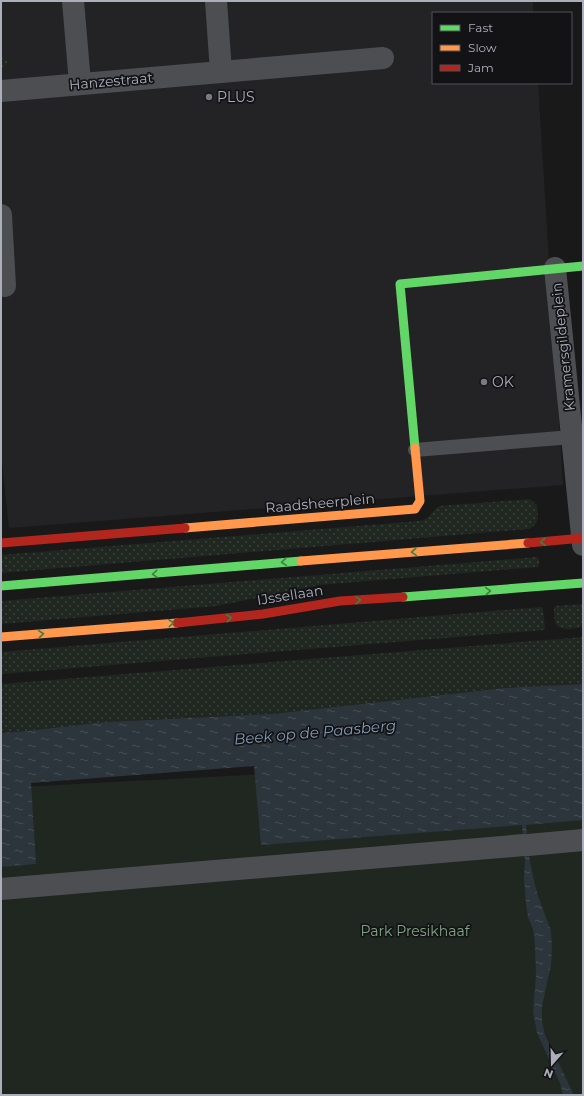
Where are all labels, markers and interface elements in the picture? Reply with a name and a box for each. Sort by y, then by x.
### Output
legend [432,12,572,84]
text: Fast [468,20,493,35]
text: Slow [468,40,497,55]
text: Jam [467,60,494,75]
street label: Hanzestraat [68,68,154,94]
place label: PLUS [217,88,255,106]
marker: PLUS [204,92,214,102]
street label: Kramersgildeplein [547,282,579,412]
place label: OK [492,373,514,391]
marker: OK [479,377,489,387]
street label: Raadsheerplein [265,489,375,517]
one-way arrow [540,537,546,546]
one-way arrow [411,547,417,556]
one-way arrow [281,558,287,567]
one-way arrow [152,569,158,578]
street label: IJssellaan [256,581,324,609]
one-way arrow [485,586,491,595]
one-way arrow [355,595,361,604]
one-way arrow [226,613,232,622]
one-way arrow [168,619,174,628]
one-way arrow [38,629,44,638]
water label: Beek op de Paasberg [233,715,397,749]
park label: Park Presikhaaf [361,922,471,940]
north arrow [532,1044,572,1084]
text: N [542,1065,555,1081]

